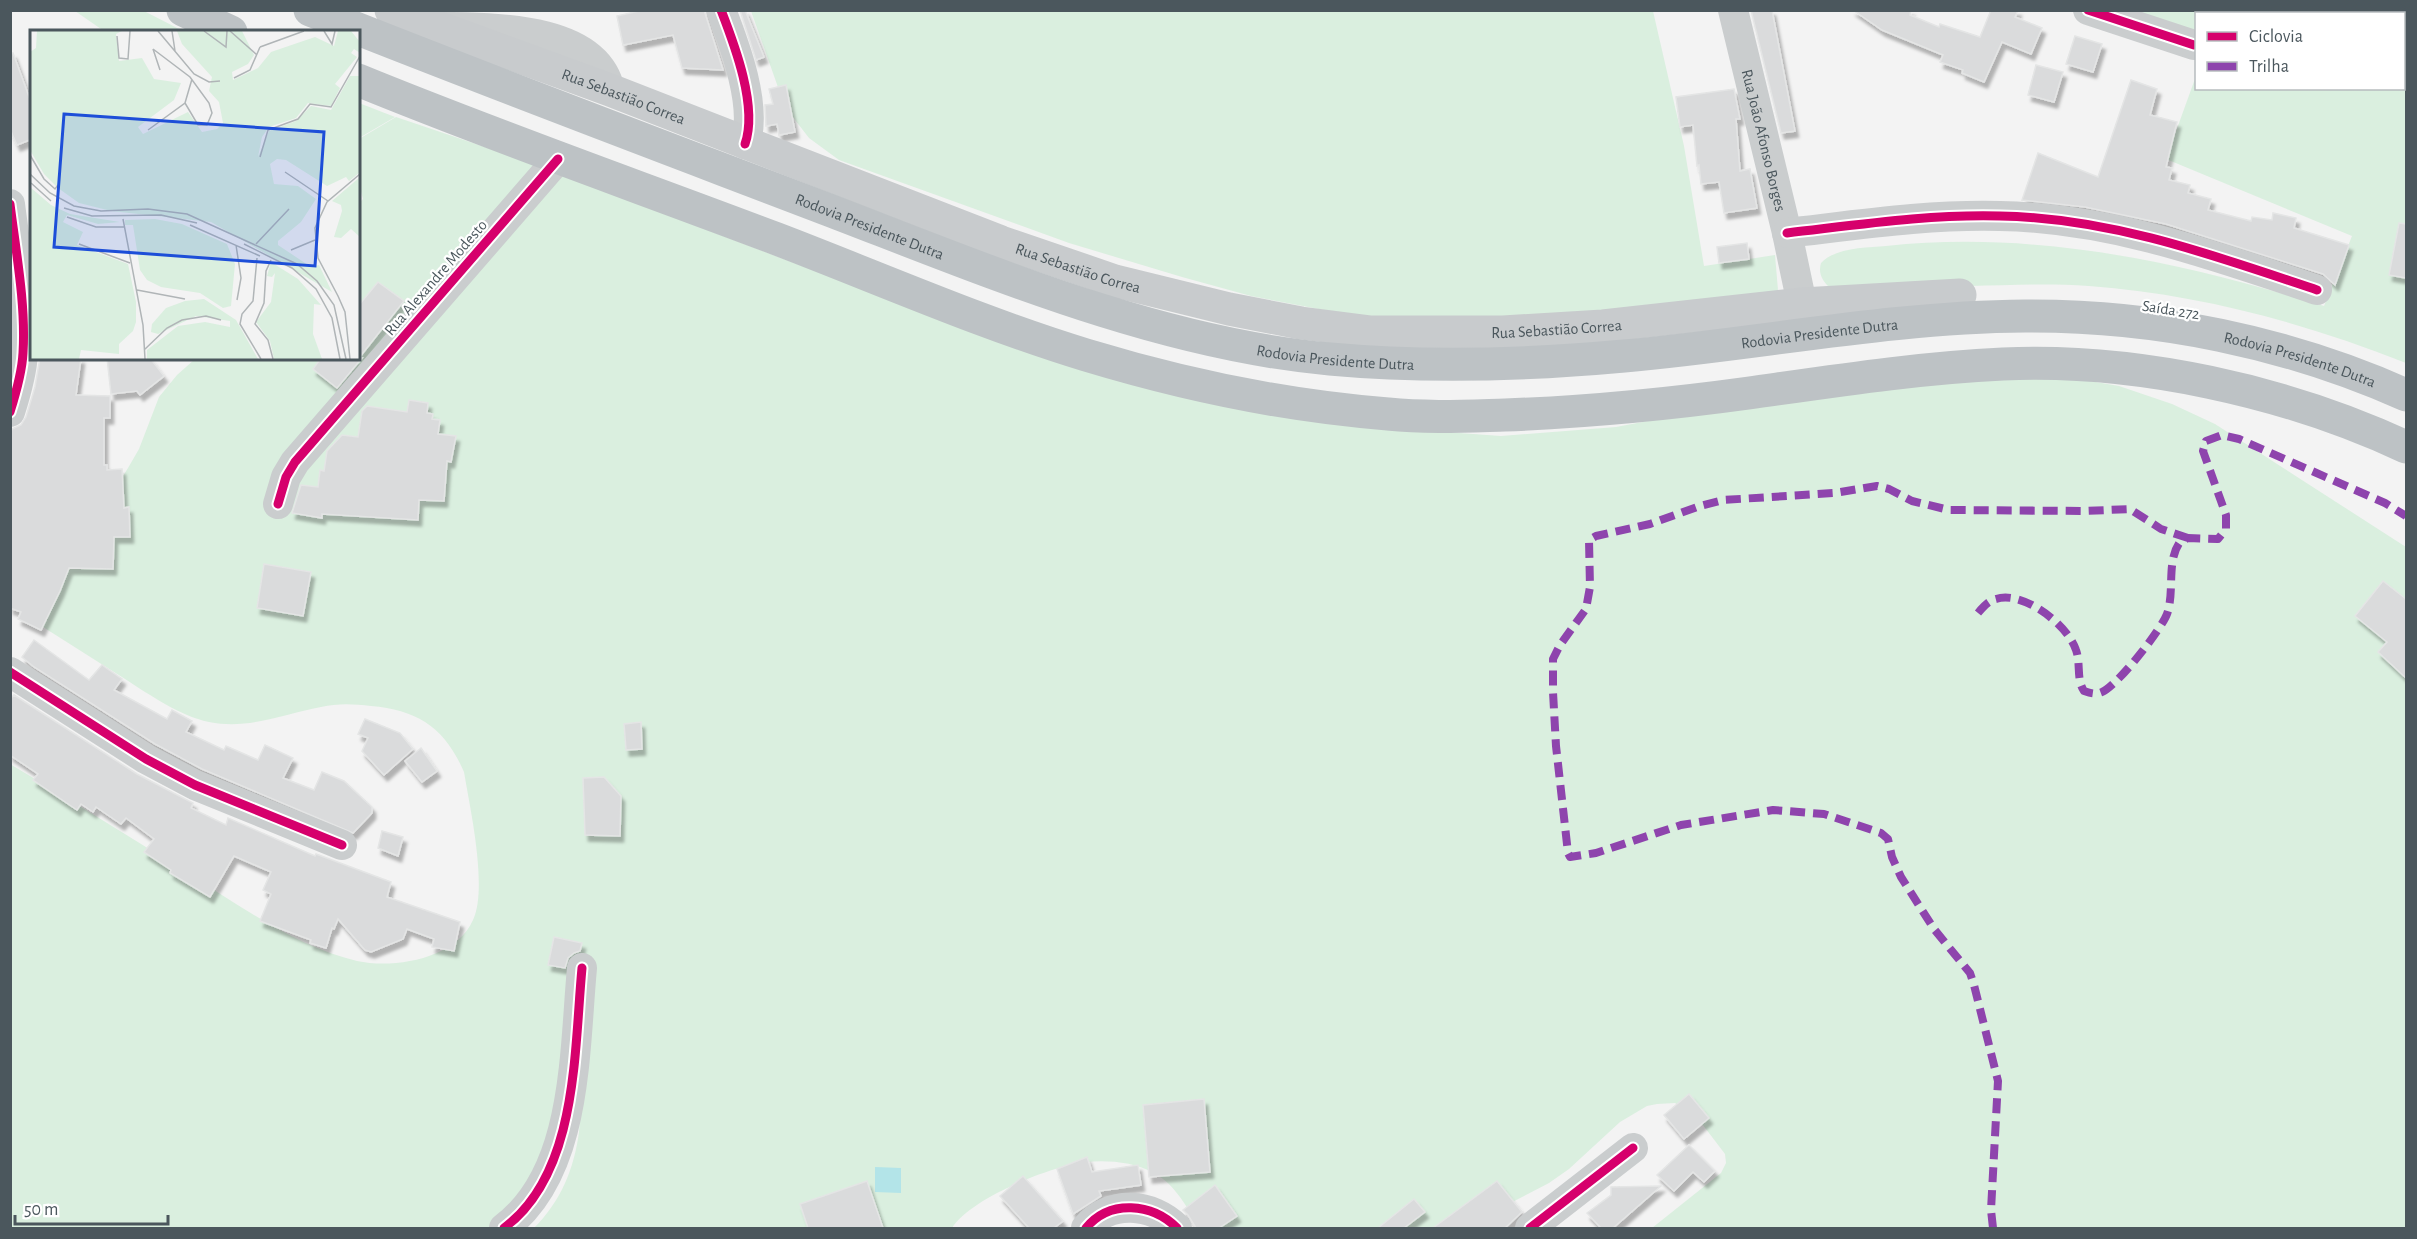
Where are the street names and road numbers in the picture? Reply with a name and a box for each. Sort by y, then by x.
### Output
street label: Rua Sebastião Correa [559,66,687,127]
street label: Rua João Afonso Borges [1739,68,1789,213]
street label: Rodovia Presidente Dutra [793,191,946,263]
street label: Rua Alexandre Modesto [381,217,490,339]
street label: Rua Sebastião Correa [1013,241,1142,296]
street label: Saída 272 [2141,298,2201,322]
street label: Rodovia Presidente Dutra [1740,316,1899,352]
street label: Rua Sebastião Correa [1491,317,1623,341]
street label: Rodovia Presidente Dutra [2222,329,2378,390]
street label: Rodovia Presidente Dutra [1255,342,1414,373]

